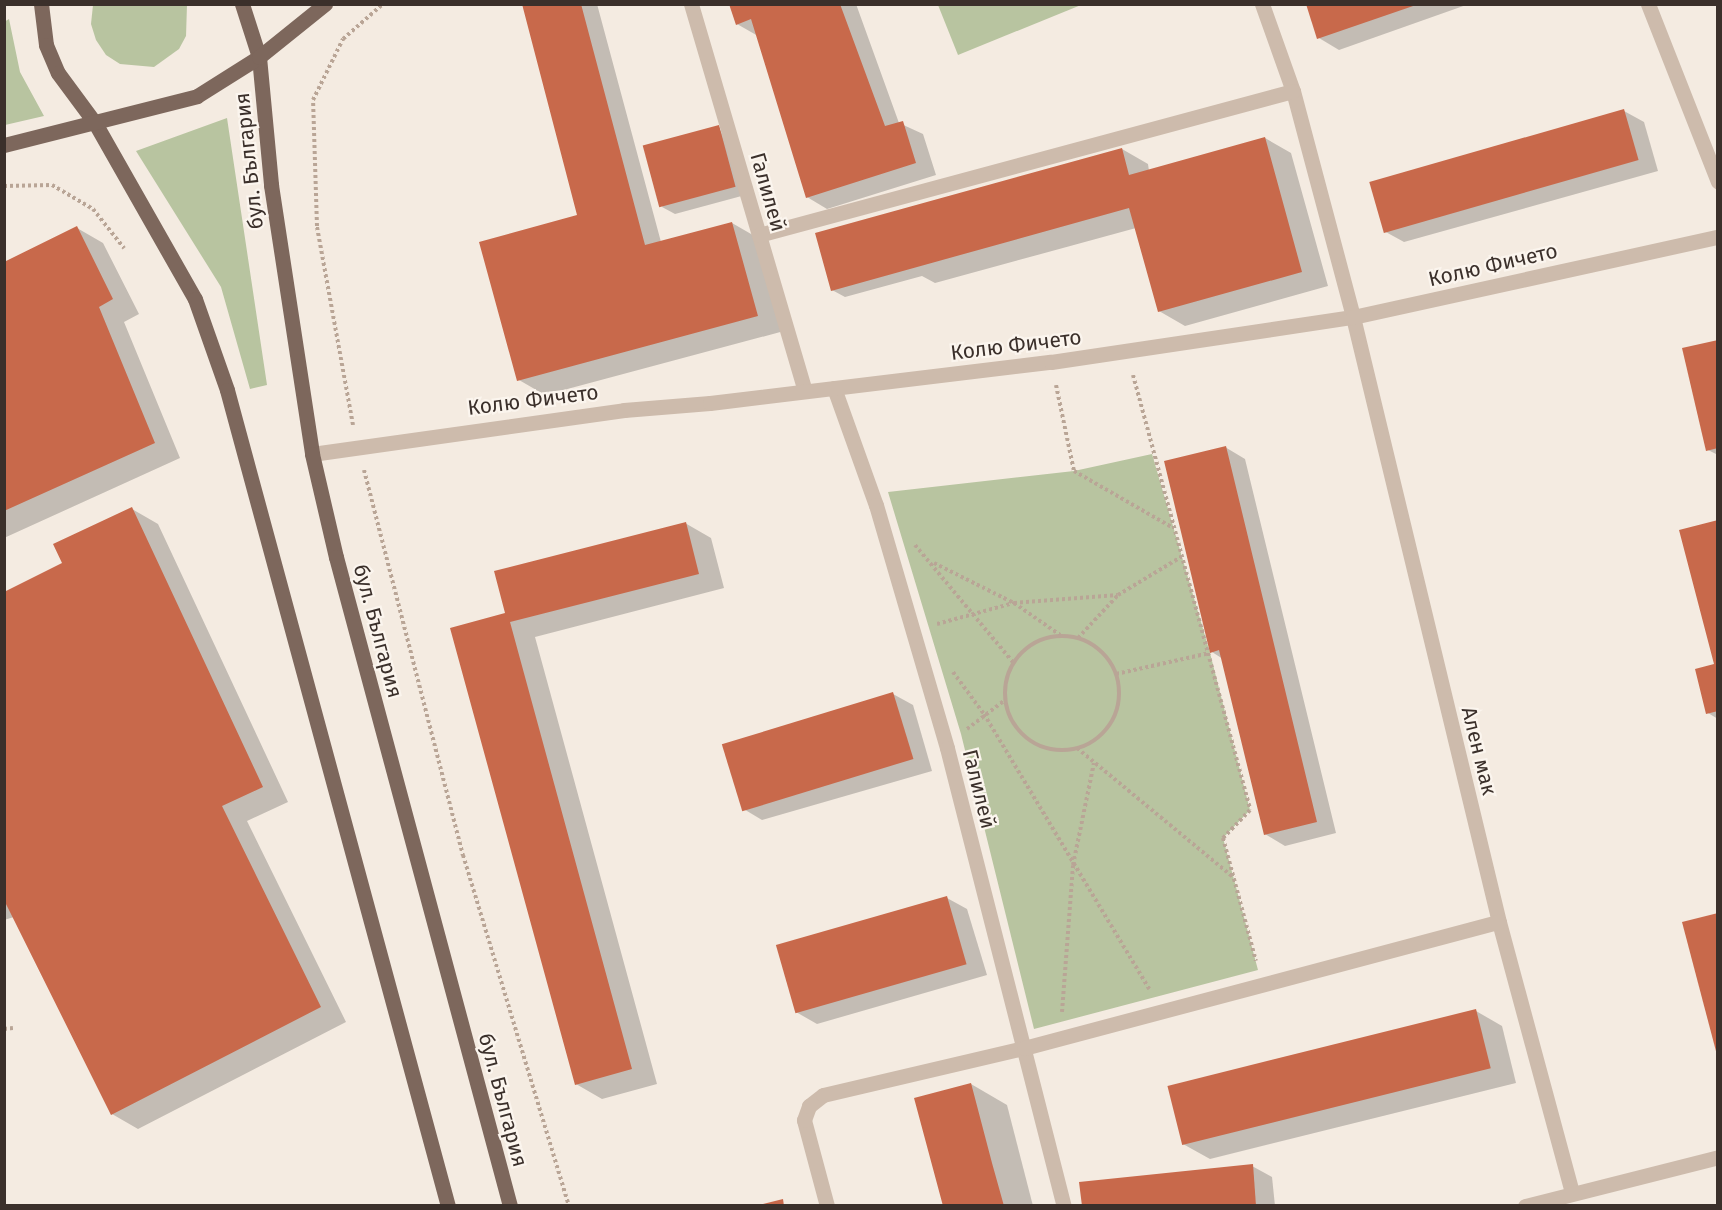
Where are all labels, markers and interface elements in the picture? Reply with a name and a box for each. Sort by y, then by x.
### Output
street label: бул. България [229,91,269,231]
street label: Галилей [745,150,791,234]
street label: Колю Фичето [1426,238,1560,292]
street label: Колю Фичето [949,324,1083,366]
street label: Колю Фичето [466,379,600,421]
street label: бул. България [348,561,408,701]
street label: Ален мак [1456,704,1502,798]
street label: Галилей [957,747,1001,831]
street label: бул. България [473,1030,533,1170]

